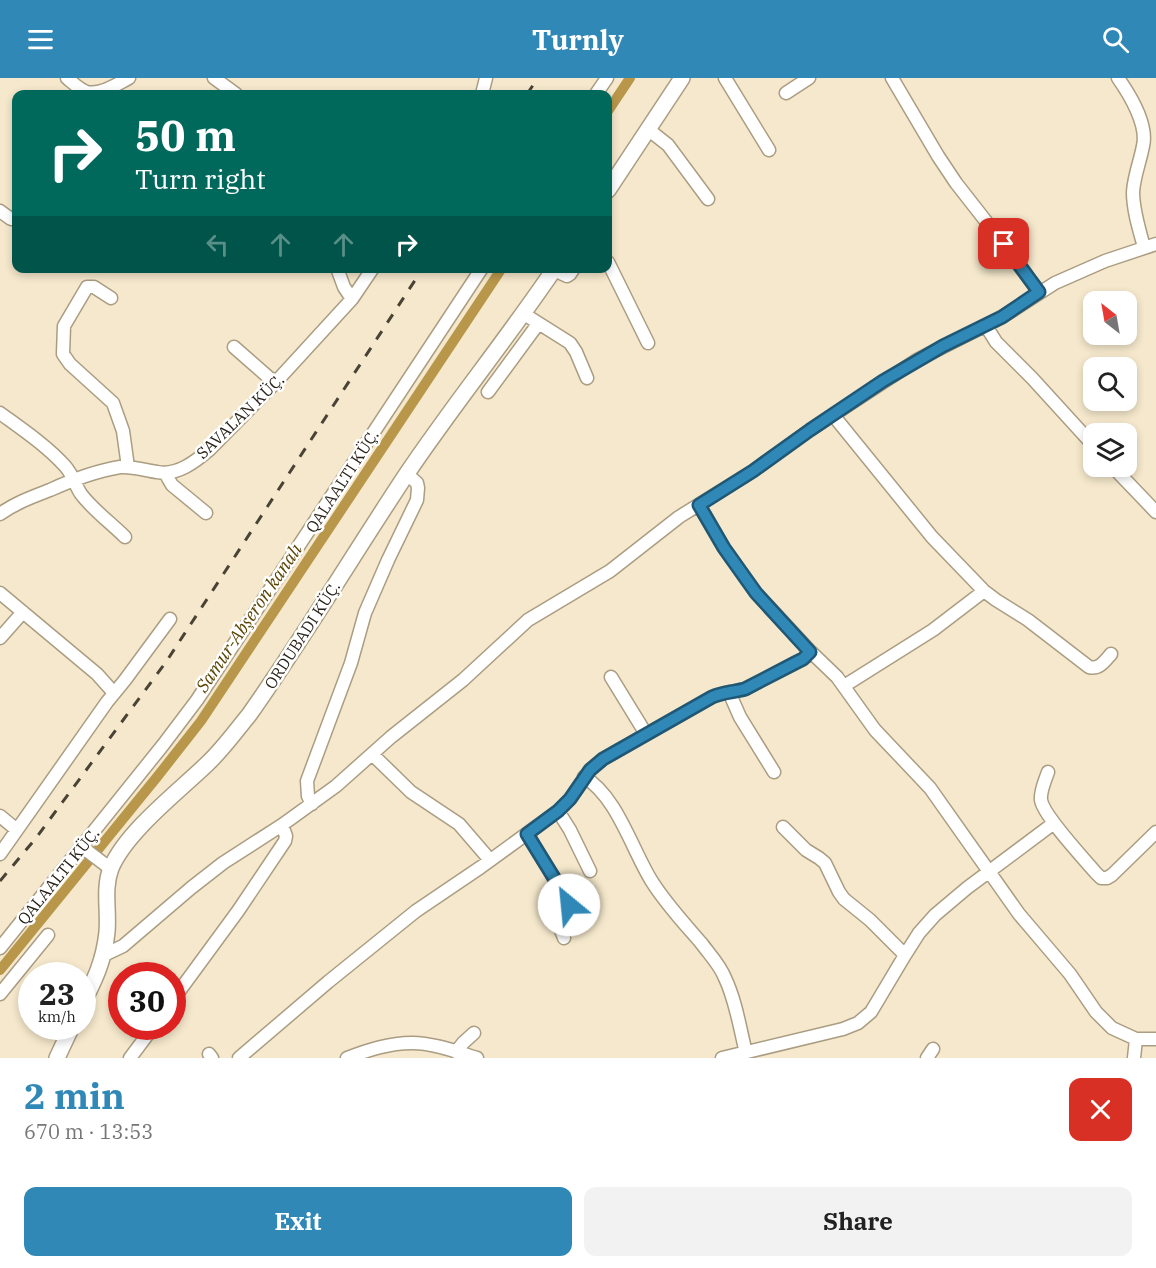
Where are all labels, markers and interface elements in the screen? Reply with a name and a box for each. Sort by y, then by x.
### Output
text: Turnly [532,22,624,57]
icon: menu [24,23,57,56]
icon: search [1099,23,1132,56]
text: 50 m [135,108,236,163]
icon: right [36,114,114,192]
text: Turn right [135,161,266,196]
pin [978,218,1029,269]
icon: arrive [987,227,1020,260]
icon: left [201,228,234,261]
icon: ahead [264,228,297,261]
icon: ahead [327,228,360,261]
icon: right [390,228,423,261]
north arrow [1083,291,1137,345]
map controls [1083,291,1137,477]
button: search [1083,357,1137,411]
street label: SAVALAN KÜÇ. [192,369,288,463]
button: layers [1083,423,1137,477]
street label: QALAALTI KÜÇ. [301,426,383,536]
water label: Samur-Abşeron kanalı [190,538,307,697]
street label: ORDUBADI KÜÇ. [260,577,344,693]
street label: QALAALTI KÜÇ. [13,823,103,929]
position arrow [537,873,601,937]
speed limit sign: 30 [108,962,186,1040]
text: 23 [39,974,75,1013]
text: km/h [38,1007,76,1026]
text: 2 min [24,1072,125,1119]
button: close [1069,1078,1132,1141]
text: 670 m · 13:53 [24,1118,153,1145]
button: Exit [24,1187,572,1256]
button: Share [584,1187,1132,1256]

